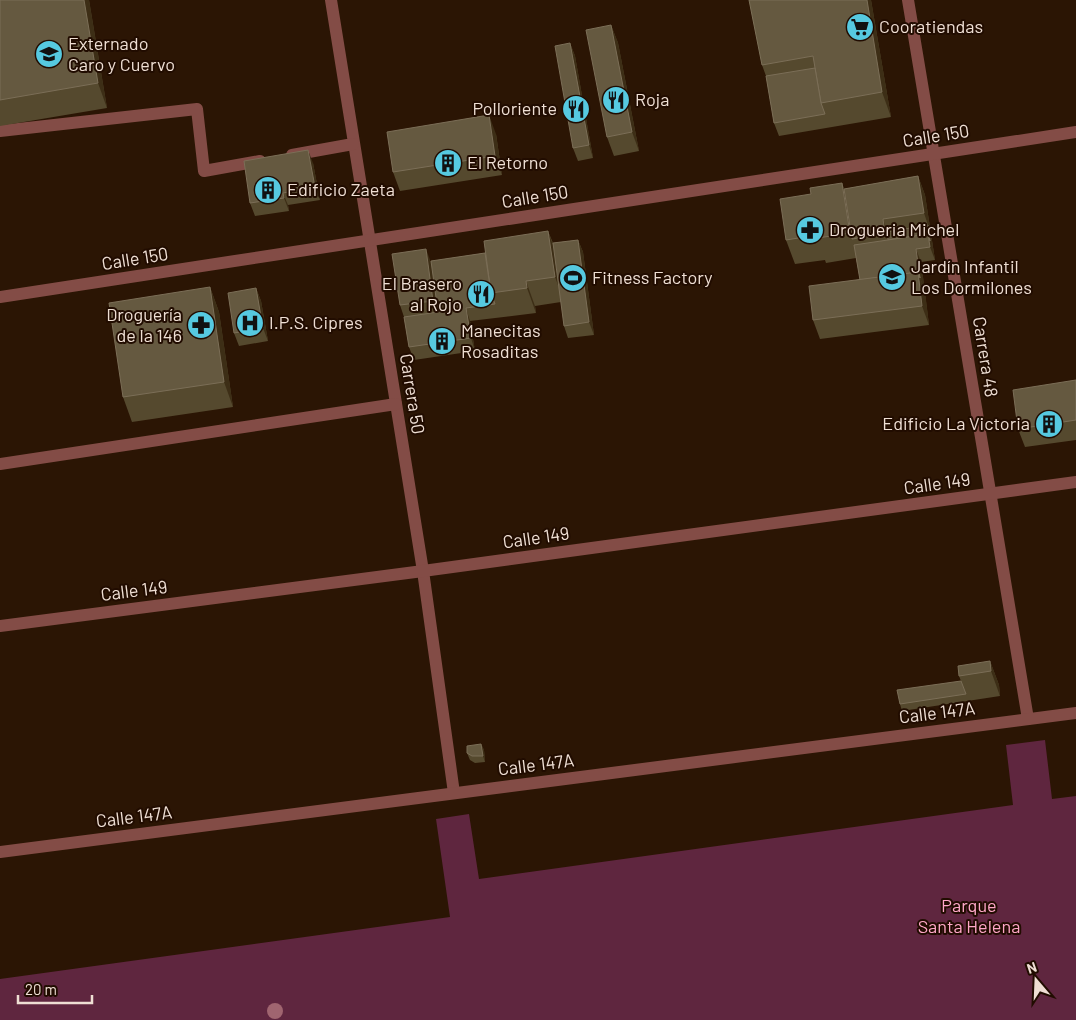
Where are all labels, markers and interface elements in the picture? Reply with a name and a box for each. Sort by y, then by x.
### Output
supermarket icon: Cooratiendas [845,12,875,42]
place label: Cooratiendas [879,15,983,37]
place label: Externado Caro y Cuervo [68,32,175,75]
school or university icon: Externado Caro y Cuervo [34,39,64,69]
restaurant icon: Roja [601,85,631,115]
place label: Roja [635,88,669,110]
restaurant icon: Polloriente [561,94,591,124]
place label: Polloriente [472,97,557,119]
street label: Calle 150 [901,119,971,151]
building icon: El Retorno [433,148,463,178]
place label: El Retorno [467,151,548,173]
building icon: Edificio Zaeta [253,175,283,205]
place label: Edificio Zaeta [287,178,395,200]
street label: Calle 150 [500,180,570,212]
pharmacy icon: Drogueria Michel [795,215,825,245]
place label: Drogueria Michel [829,218,959,240]
street label: Calle 150 [100,242,170,274]
place label: Jardín Infantil Los Dormilones [911,255,1032,298]
school or university icon: Jardín Infantil Los Dormilones [877,262,907,292]
sports icon: Fitness Factory [558,263,588,293]
place label: Fitness Factory [592,266,713,288]
place label: El Brasero al Rojo [382,272,462,315]
restaurant icon: El Brasero al Rojo [466,279,496,309]
place label: Droguería de la 146 [106,303,182,346]
hospital icon: I.P.S. Cipres [235,308,265,338]
pharmacy icon: Droguería de la 146 [186,310,216,340]
place label: I.P.S. Cipres [269,311,363,333]
street label: Carrera 48 [969,315,1003,399]
place label: Manecitas Rosaditas [461,319,541,362]
building icon: Manecitas Rosaditas [427,326,457,356]
street label: Carrera 50 [396,352,430,436]
building icon: Edificio La Victoria [1034,409,1064,439]
place label: Edificio La Victoria [882,412,1030,434]
street label: Calle 149 [902,467,972,499]
street label: Calle 149 [501,521,571,553]
street label: Calle 149 [99,575,169,605]
street label: Calle 147A [898,696,976,728]
street label: Calle 147A [497,748,575,780]
street label: Calle 147A [95,800,173,832]
park label: Parque Santa Helena [918,894,1020,937]
north arrow [1011,955,1061,1005]
text: N [1024,958,1039,977]
scale bar [18,972,91,1004]
text: 20 m [25,980,57,998]

